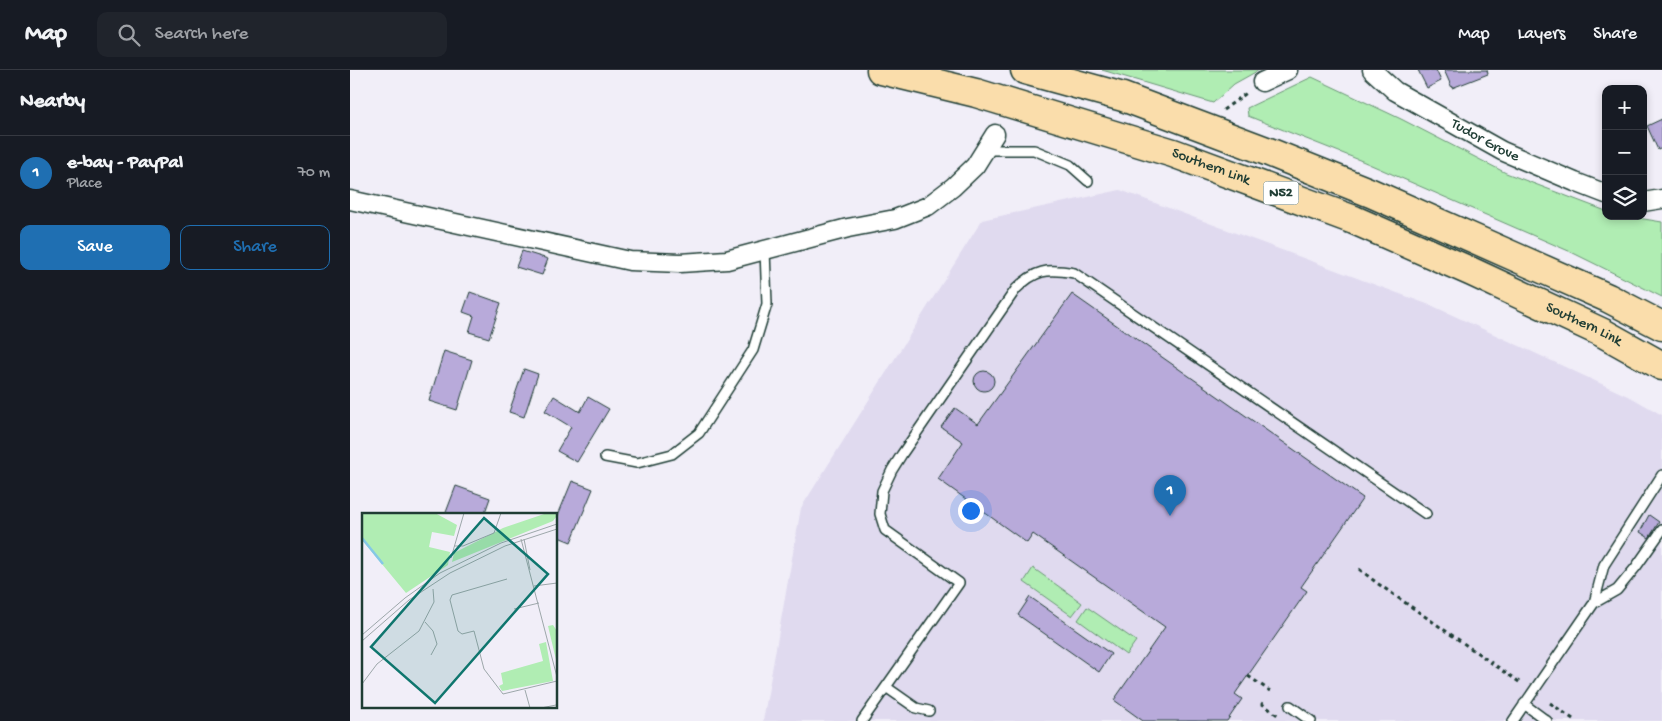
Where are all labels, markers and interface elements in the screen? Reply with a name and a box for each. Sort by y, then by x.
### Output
search box [97,12,447,57]
text: Map [25,20,67,49]
icon: search [115,21,143,49]
text: Search here [155,23,248,46]
text: Map [1458,24,1490,45]
text: Layers [1518,24,1565,45]
text: Share [1593,24,1637,45]
map controls [1602,85,1647,220]
button: + [1602,85,1647,130]
text: Nearby [20,90,85,115]
street label: Tudor Grove [1447,115,1522,166]
button: − [1602,130,1647,175]
street label: Southern Link [1169,144,1254,190]
text: e-bay - PayPal [67,152,183,175]
text: 1 [33,164,39,183]
text: 70 m [297,164,330,183]
text: Place [67,175,102,194]
button: layers [1602,175,1647,220]
road number: N52 [1264,182,1298,204]
button: Save [20,225,170,270]
button: Share [180,225,330,270]
street label: Southern Link [1543,299,1626,351]
pin: 1 [1154,475,1186,516]
your location [958,498,984,524]
inset map [362,513,558,708]

